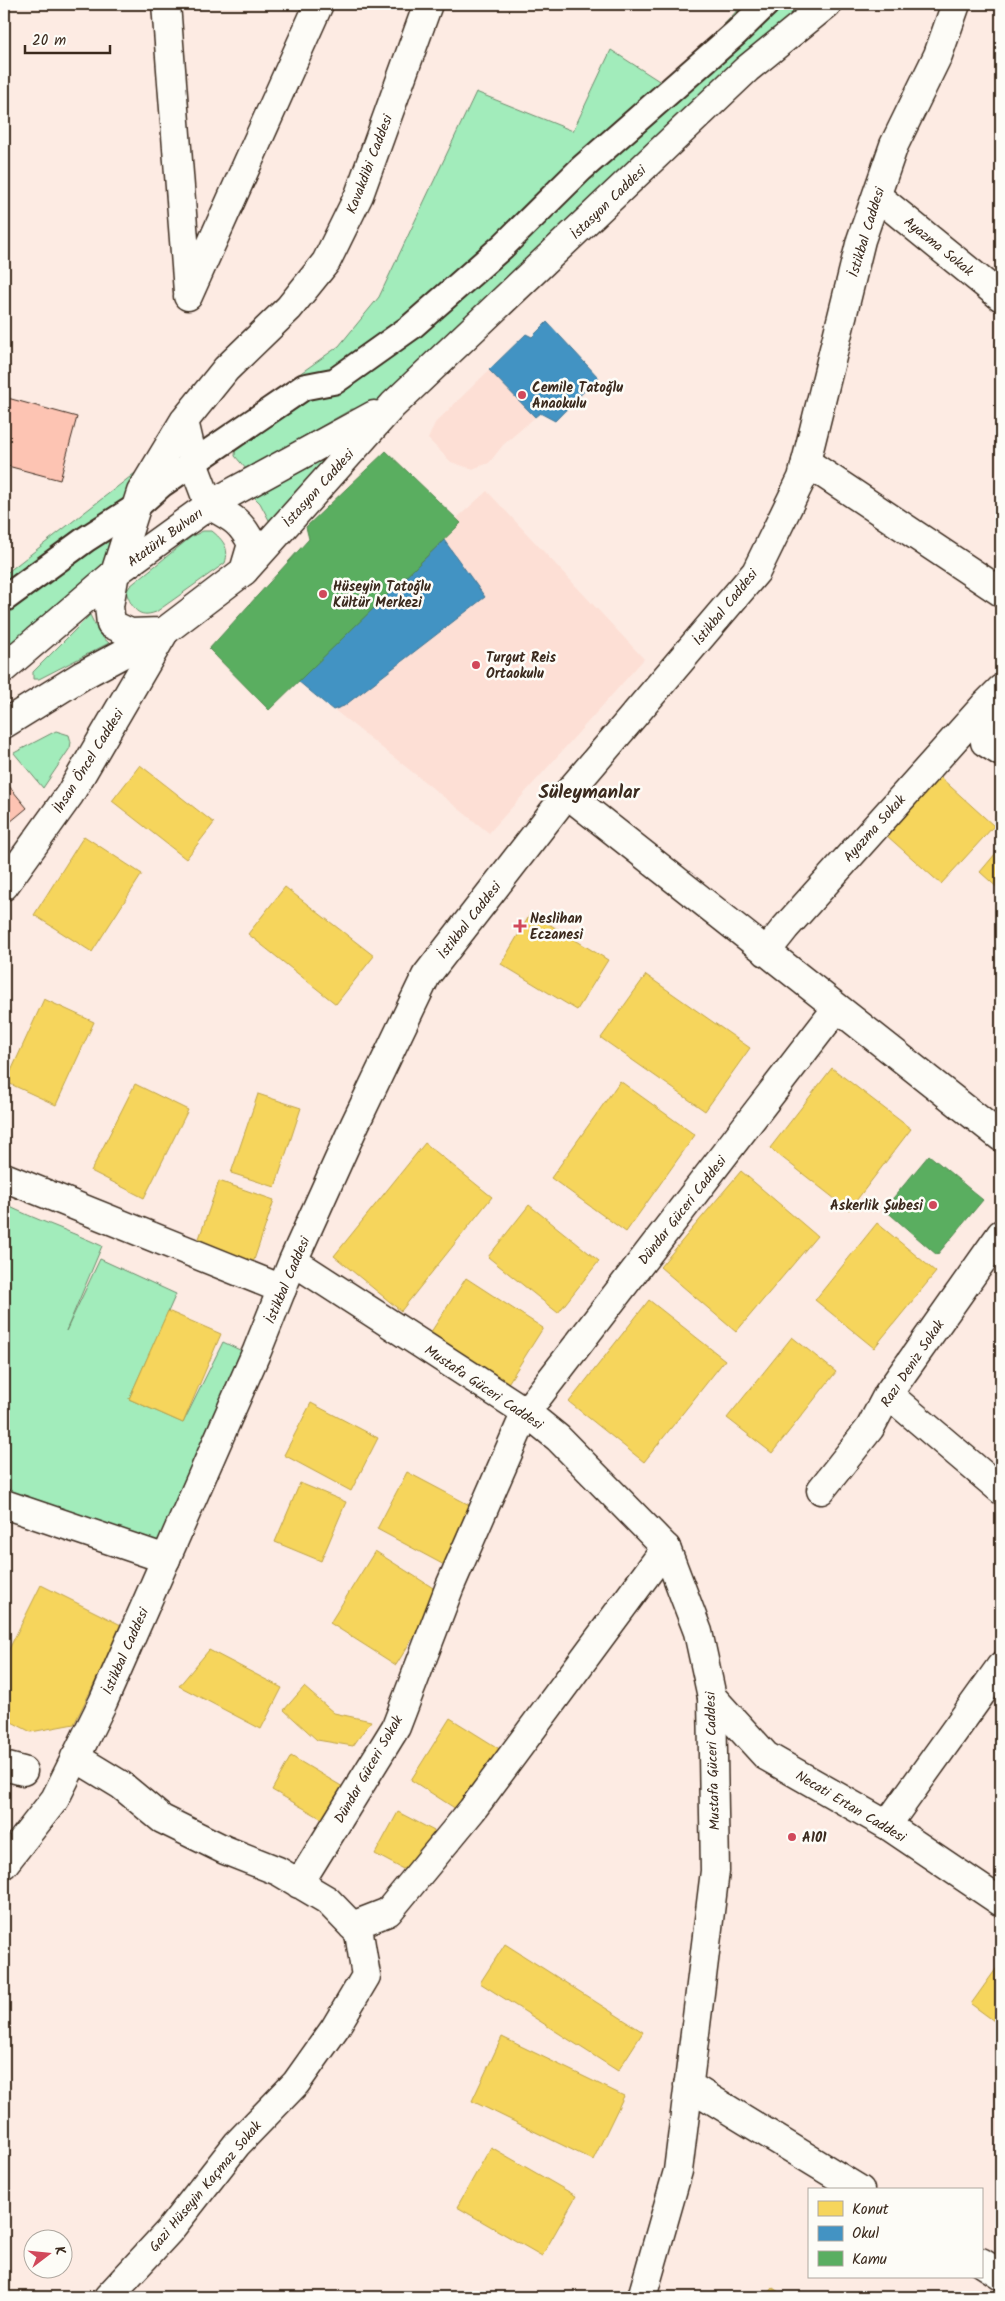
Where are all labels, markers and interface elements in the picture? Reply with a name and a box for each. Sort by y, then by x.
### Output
scale bar [25,22,110,54]
text: 20 m [32,29,66,53]
street label: Kavakdibi Caddesi [341,111,399,217]
street label: İstasyon Caddesi [566,160,652,245]
street label: İstikbal Caddesi [843,184,891,280]
street label: Ayazma Sokak [899,212,979,282]
place label: Cemile Tatoğlu Anaokulu [532,377,623,415]
marker: Cemile Tatoğlu Anaokulu [516,389,528,401]
street label: İstasyon Caddesi [278,444,360,533]
street label: Atatürk Bulvarı [123,502,208,573]
street label: İstikbal Caddesi [688,564,764,651]
place label: Hüseyin Tatoğlu Kültür Merkezi [333,576,431,614]
marker: Hüseyin Tatoğlu Kültür Merkezi [317,588,329,600]
place label: Turgut Reis Ortaokulu [486,647,557,685]
marker: Turgut Reis Ortaokulu [470,659,482,671]
street label: İhsan Öncel Caddesi [48,704,130,818]
district label: Süleymanlar [538,778,641,808]
street label: Ayazma Sokak [838,790,912,867]
street label: İstikbal Caddesi [432,877,508,964]
place label: Neslihan Eczanesi [530,908,584,946]
marker: Neslihan Eczanesi [514,920,526,932]
street label: Dündar Güceri Caddesi [633,1151,733,1270]
place label: Askerlik Şubesi [830,1195,923,1217]
marker: Askerlik Şubesi [927,1199,939,1211]
street label: İstikbal Caddesi [260,1233,316,1328]
street label: Razı Deniz Sokak [875,1315,951,1412]
street label: Mustafa Güceri Caddesi [420,1340,548,1436]
street label: İstikbal Caddesi [97,1604,155,1698]
street label: Mustafa Güceri Caddesi [700,1690,726,1831]
street label: Dündar Güceri Sokak [329,1711,409,1828]
street label: Necati Ertan Caddesi [791,1765,910,1849]
place label: A101 [802,1827,827,1849]
marker: A101 [786,1831,798,1843]
street label: Gazi Hüseyin Kaçmaz Sokak [144,2116,268,2257]
legend [808,2188,982,2278]
text: Konut [852,2198,889,2222]
text: Okul [852,2222,879,2246]
north arrow [22,2228,72,2278]
text: K [48,2244,71,2258]
text: Kamu [852,2248,887,2272]

